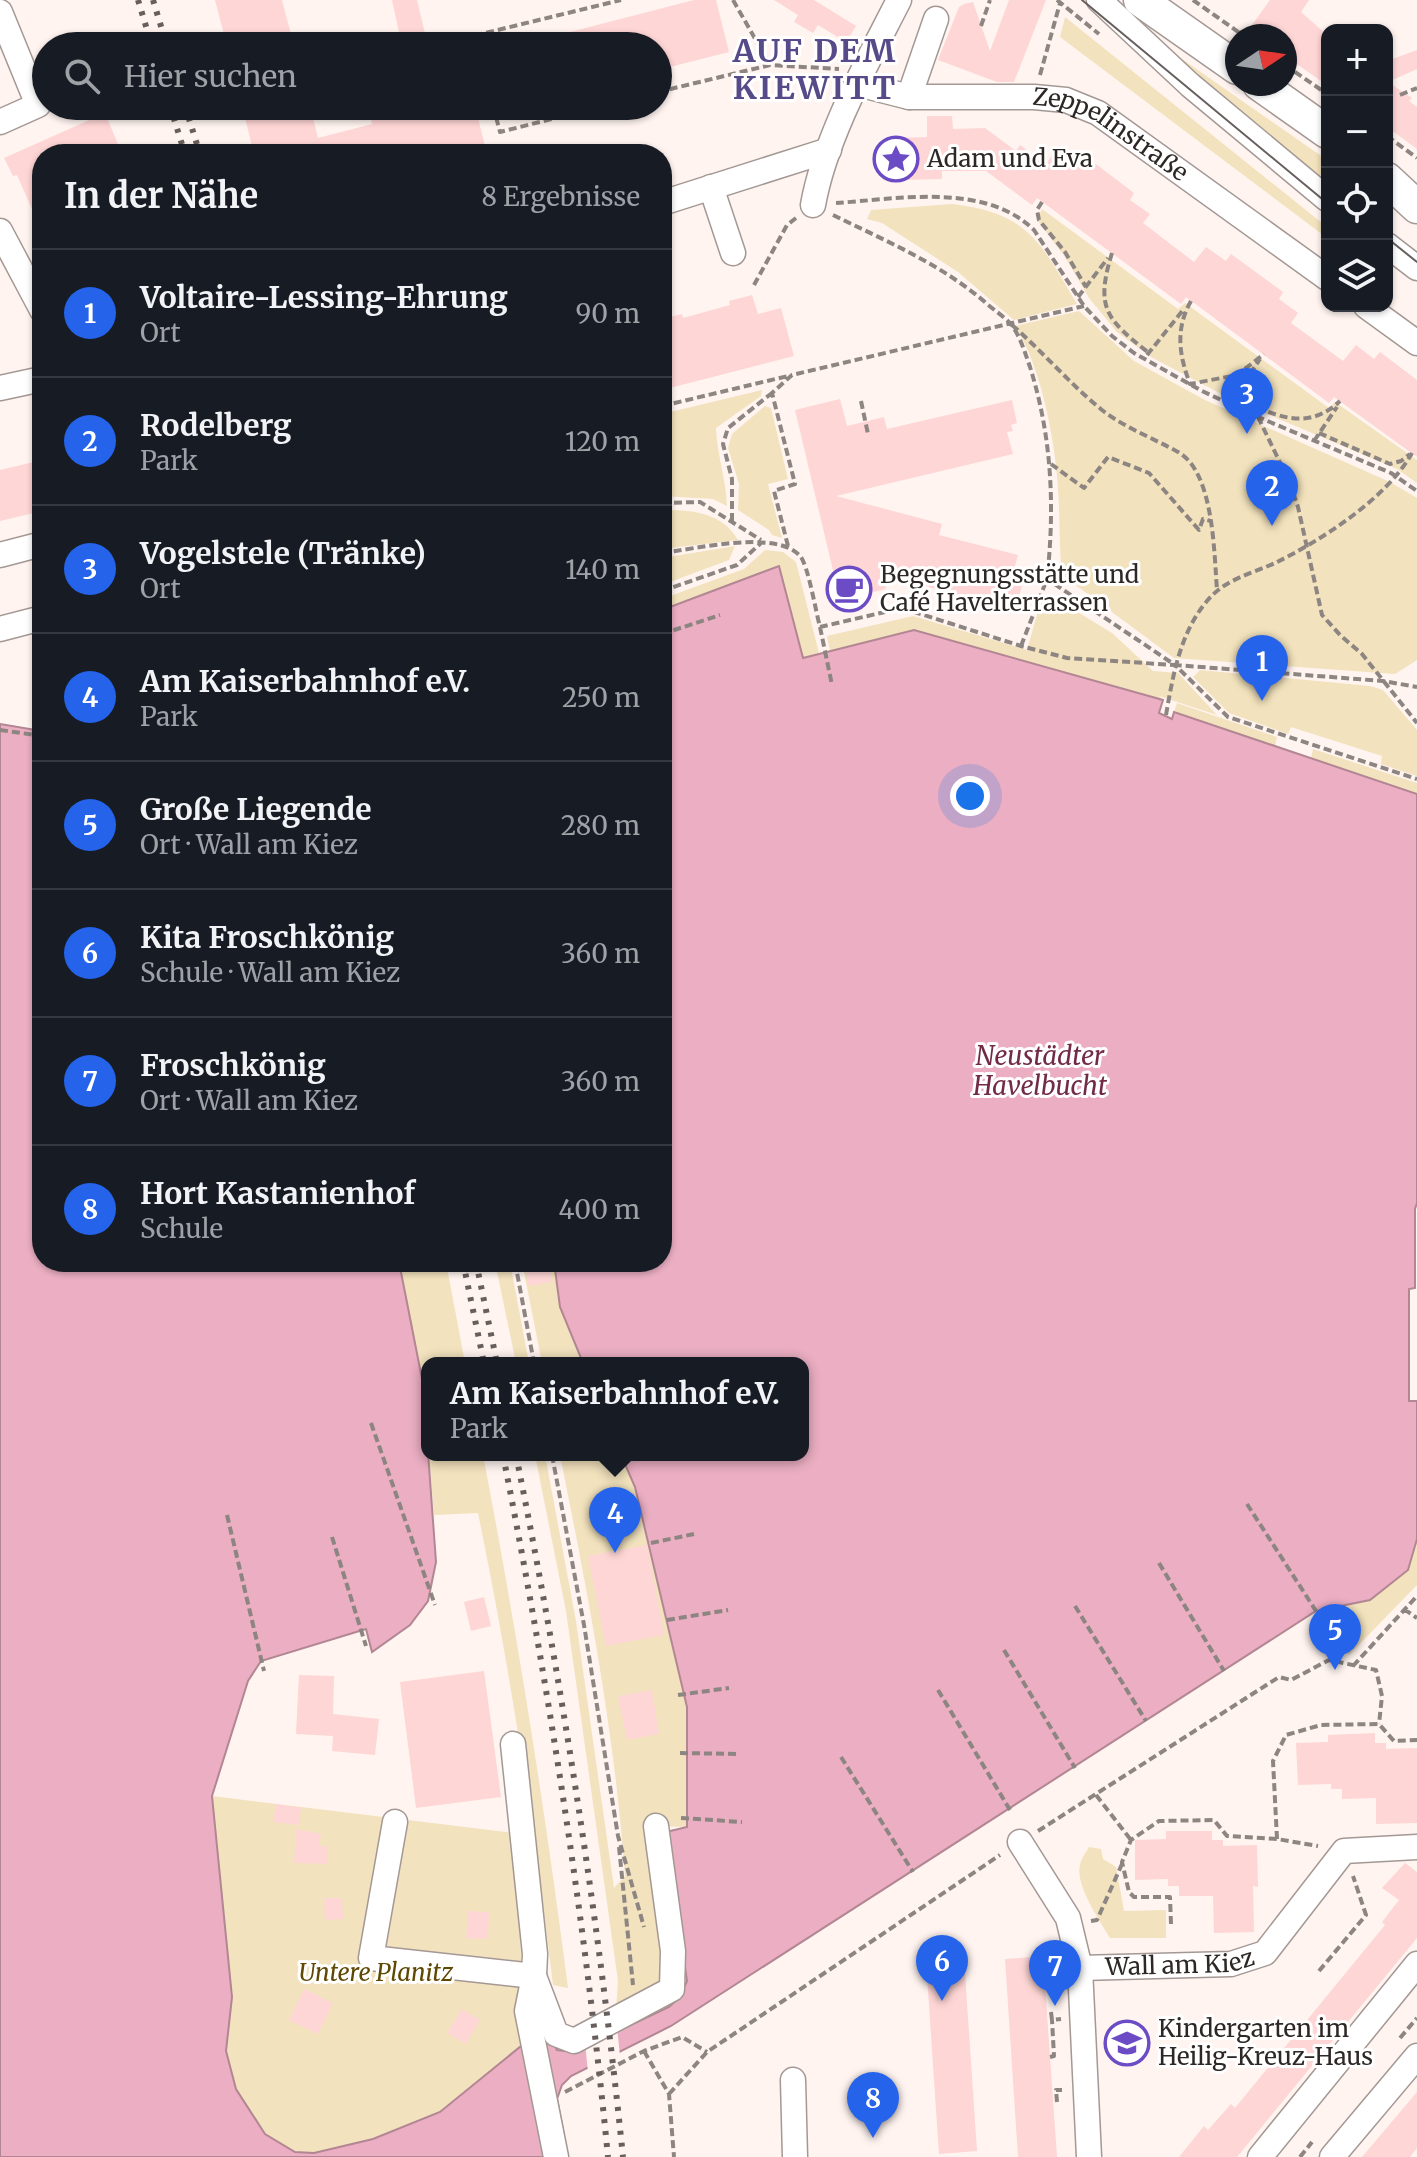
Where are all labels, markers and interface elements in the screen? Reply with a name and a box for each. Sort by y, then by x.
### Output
north arrow [1225,24,1297,96]
map controls [1321,24,1393,312]
button: + [1321,24,1393,96]
district label: AUF DEM KIEWITT [732,31,897,108]
search box [32,32,672,120]
icon: search [60,54,104,98]
text: Hier suchen [124,57,297,95]
street label: Zeppelinstraße [1031,81,1194,188]
button: − [1321,96,1393,168]
place icon: Adam und Eva [872,135,920,183]
place label: Adam und Eva [926,143,1093,174]
button: locate [1321,168,1393,240]
text: In der Nähe [64,175,258,217]
text: 8 Ergebnisse [481,180,640,213]
button: layers [1321,240,1393,312]
text: Voltaire-Lessing-Ehrung [140,278,508,316]
text: 1 [84,297,96,330]
text: 90 m [576,297,640,330]
text: Ort [140,316,181,349]
pin: 3 [1221,368,1273,434]
text: Rodelberg [140,406,292,444]
text: 2 [82,425,98,458]
text: 120 m [565,425,640,458]
text: Park [140,444,198,477]
pin: 2 [1246,460,1298,526]
text: Vogelstele (Tränke) [140,534,426,572]
text: 3 [83,553,97,586]
text: 140 m [565,553,640,586]
place label: Begegnungsstätte und Café Havelterrassen [880,559,1139,618]
cafe icon: Begegnungsstätte und Café Havelterrassen [825,565,873,613]
text: Ort [140,572,181,605]
pin: 1 [1236,635,1288,701]
text: Am Kaiserbahnhof e.V. [140,662,470,700]
text: 4 [82,681,98,714]
text: 250 m [562,681,640,714]
text: Park [140,700,198,733]
your location [950,776,990,816]
text: Große Liegende [140,790,372,828]
text: 5 [82,809,98,842]
text: 280 m [561,809,640,842]
text: Ort · Wall am Kiez [140,828,358,861]
text: Kita Froschkönig [140,918,394,956]
text: 6 [82,937,98,970]
text: 360 m [561,937,640,970]
text: Schule · Wall am Kiez [140,956,400,989]
water label: Neustädter Havelbucht [972,1039,1108,1102]
text: Froschkönig [140,1046,326,1084]
text: 7 [82,1065,98,1098]
text: 360 m [561,1065,640,1098]
text: Ort · Wall am Kiez [140,1084,358,1117]
text: Hort Kastanienhof [140,1174,415,1212]
text: 8 [82,1193,98,1226]
text: 400 m [559,1193,640,1226]
text: Schule [140,1212,223,1245]
popup [421,1357,809,1461]
text: Am Kaiserbahnhof e.V. [450,1374,780,1412]
text: Park [450,1412,508,1445]
pin: 4 [589,1487,641,1553]
pin: 5 [1309,1604,1361,1670]
pin: 6 [916,1935,968,2001]
pin: 7 [1029,1940,1081,2006]
street label: Wall am Kiez [1104,1941,1258,1982]
park label: Untere Planitz [299,1957,454,1988]
place label: Kindergarten im Heilig-Kreuz-Haus [1158,2013,1373,2072]
school or university icon: Kindergarten im Heilig-Kreuz-Haus [1103,2019,1151,2067]
pin: 8 [847,2072,899,2138]

